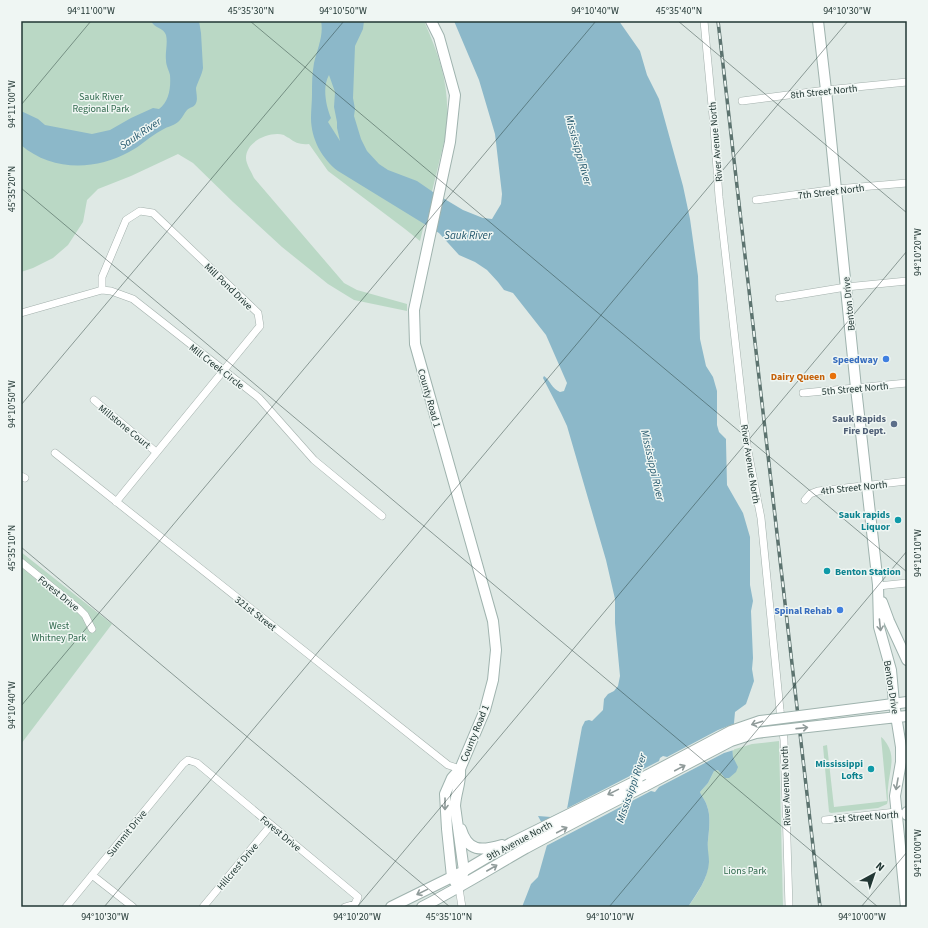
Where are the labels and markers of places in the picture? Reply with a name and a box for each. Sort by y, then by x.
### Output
place label: Speedway [832,353,879,367]
marker: Speedway [881,354,891,364]
place label: Dairy Queen [771,370,825,384]
marker: Dairy Queen [828,371,838,381]
place label: Sauk Rapids Fire Dept. [832,412,887,438]
marker: Sauk Rapids Fire Dept. [889,419,899,429]
place label: Sauk rapids Liquor [838,508,891,534]
marker: Sauk rapids Liquor [893,515,903,525]
place label: Benton Station [835,565,901,579]
marker: Benton Station [822,566,832,576]
place label: Spinal Rehab [774,604,832,618]
marker: Spinal Rehab [835,605,845,615]
place label: Mississippi Lofts [815,757,864,783]
marker: Mississippi Lofts [866,764,876,774]

